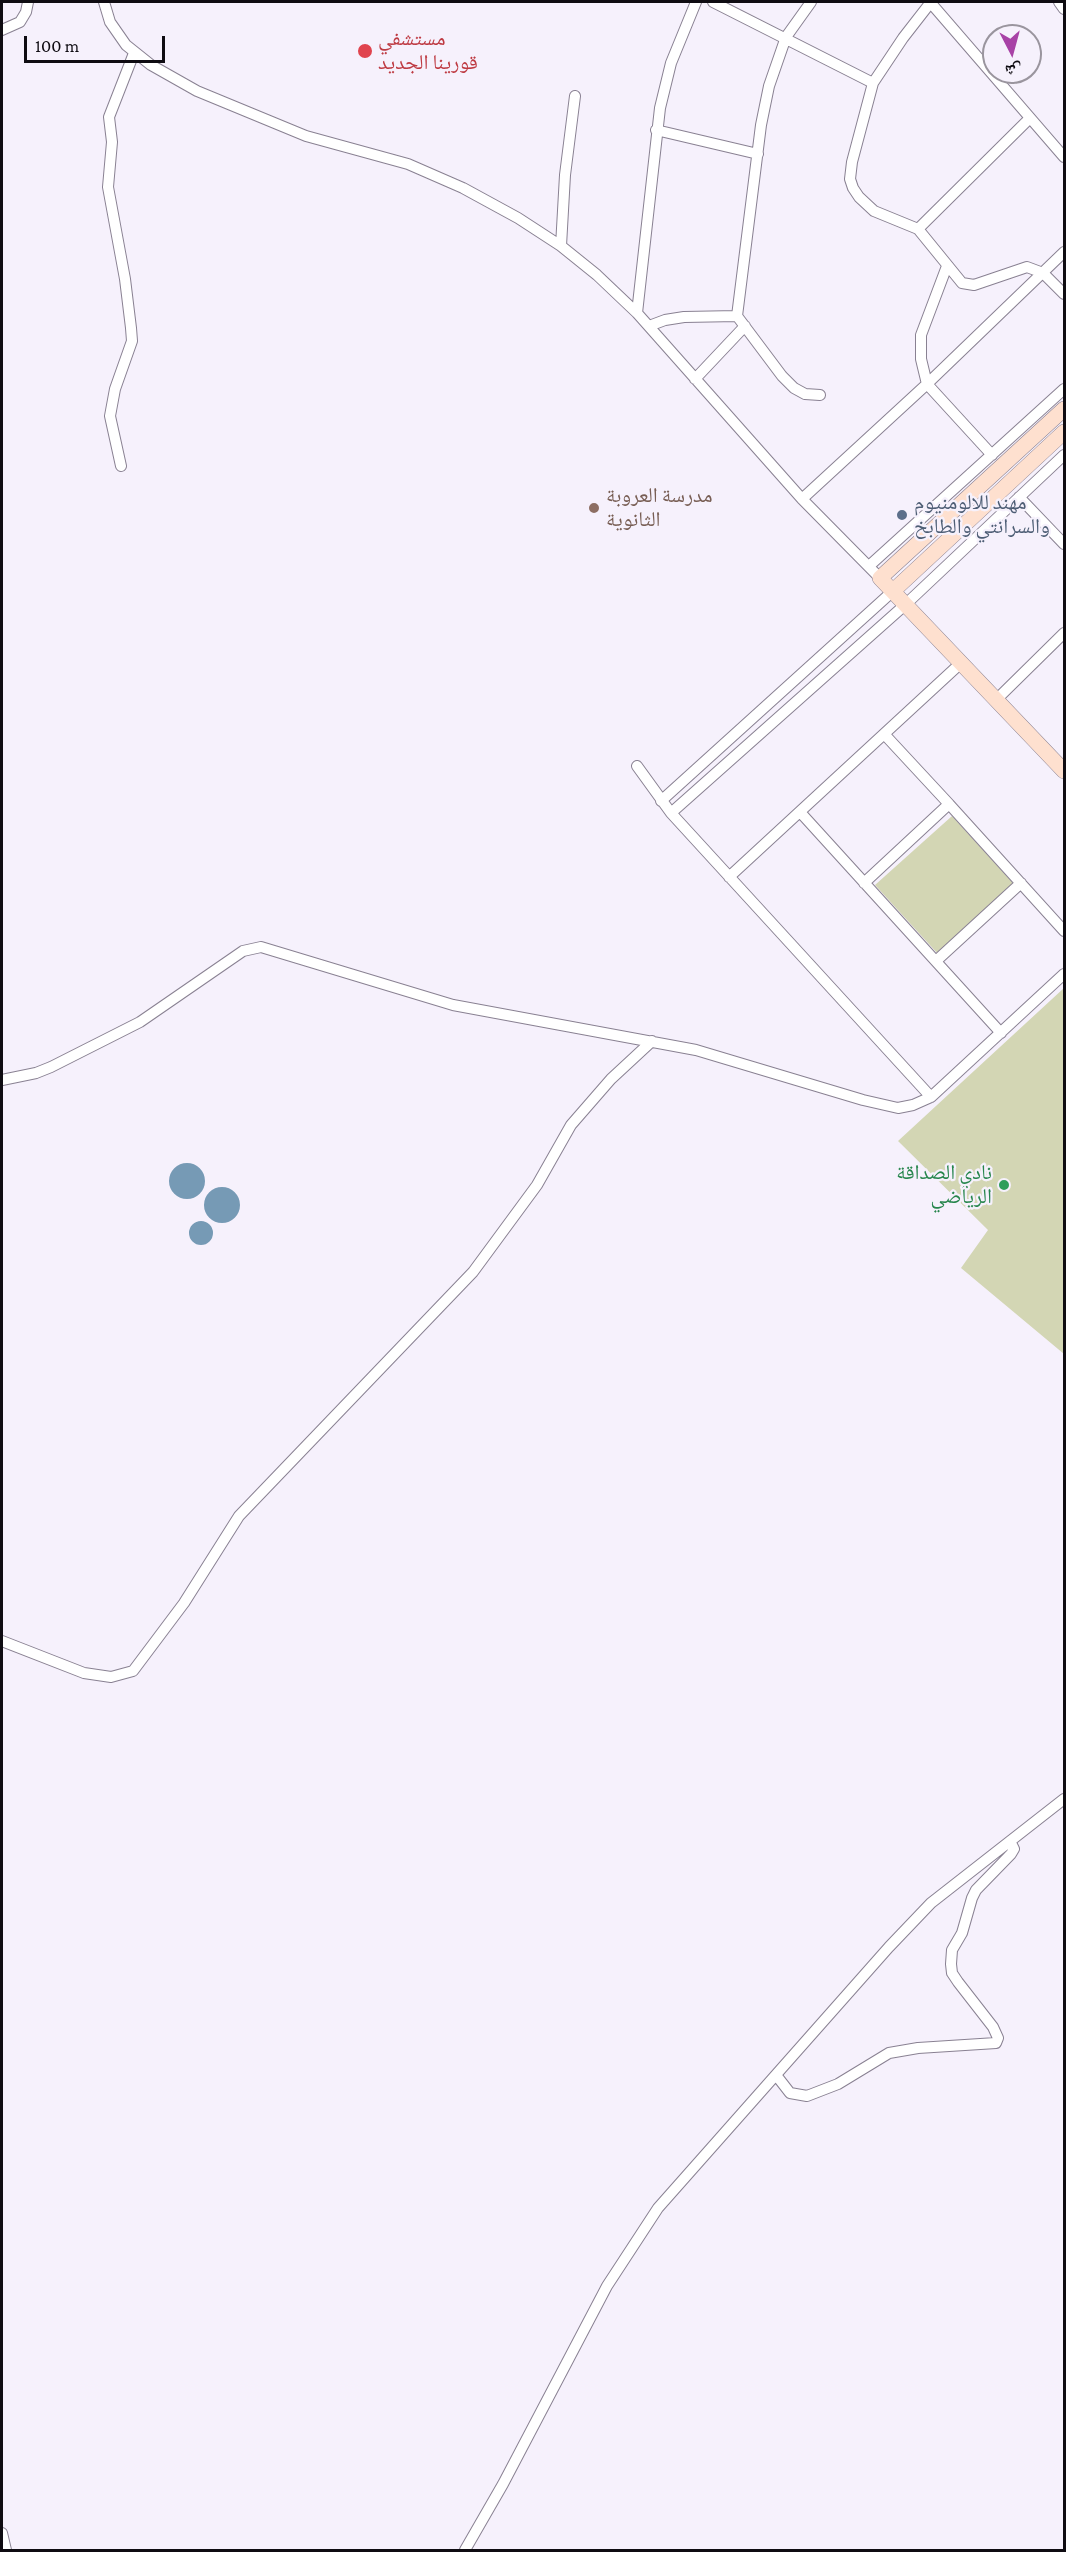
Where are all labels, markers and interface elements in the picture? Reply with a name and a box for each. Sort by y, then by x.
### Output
scale bar [27,24,168,62]
north arrow [982,24,1042,84]
place label: مستشفي قورينا الجديد [378,26,478,76]
text: 100 m [35,36,79,56]
marker: مستشفي قورينا الجديد [356,42,374,60]
text: ش [1004,61,1023,80]
place label: مدرسة العروبة الثانوية [606,483,713,533]
place label: مهند للالومنيوم والسرانتي والطابخ [914,490,1050,540]
marker: مدرسة العروبة الثانوية [587,501,601,515]
marker: مهند للالومنيوم والسرانتي والطابخ [895,508,909,522]
place label: نادي الصداقة الرياضي [896,1160,992,1210]
marker: نادي الصداقة الرياضي [997,1178,1011,1192]

